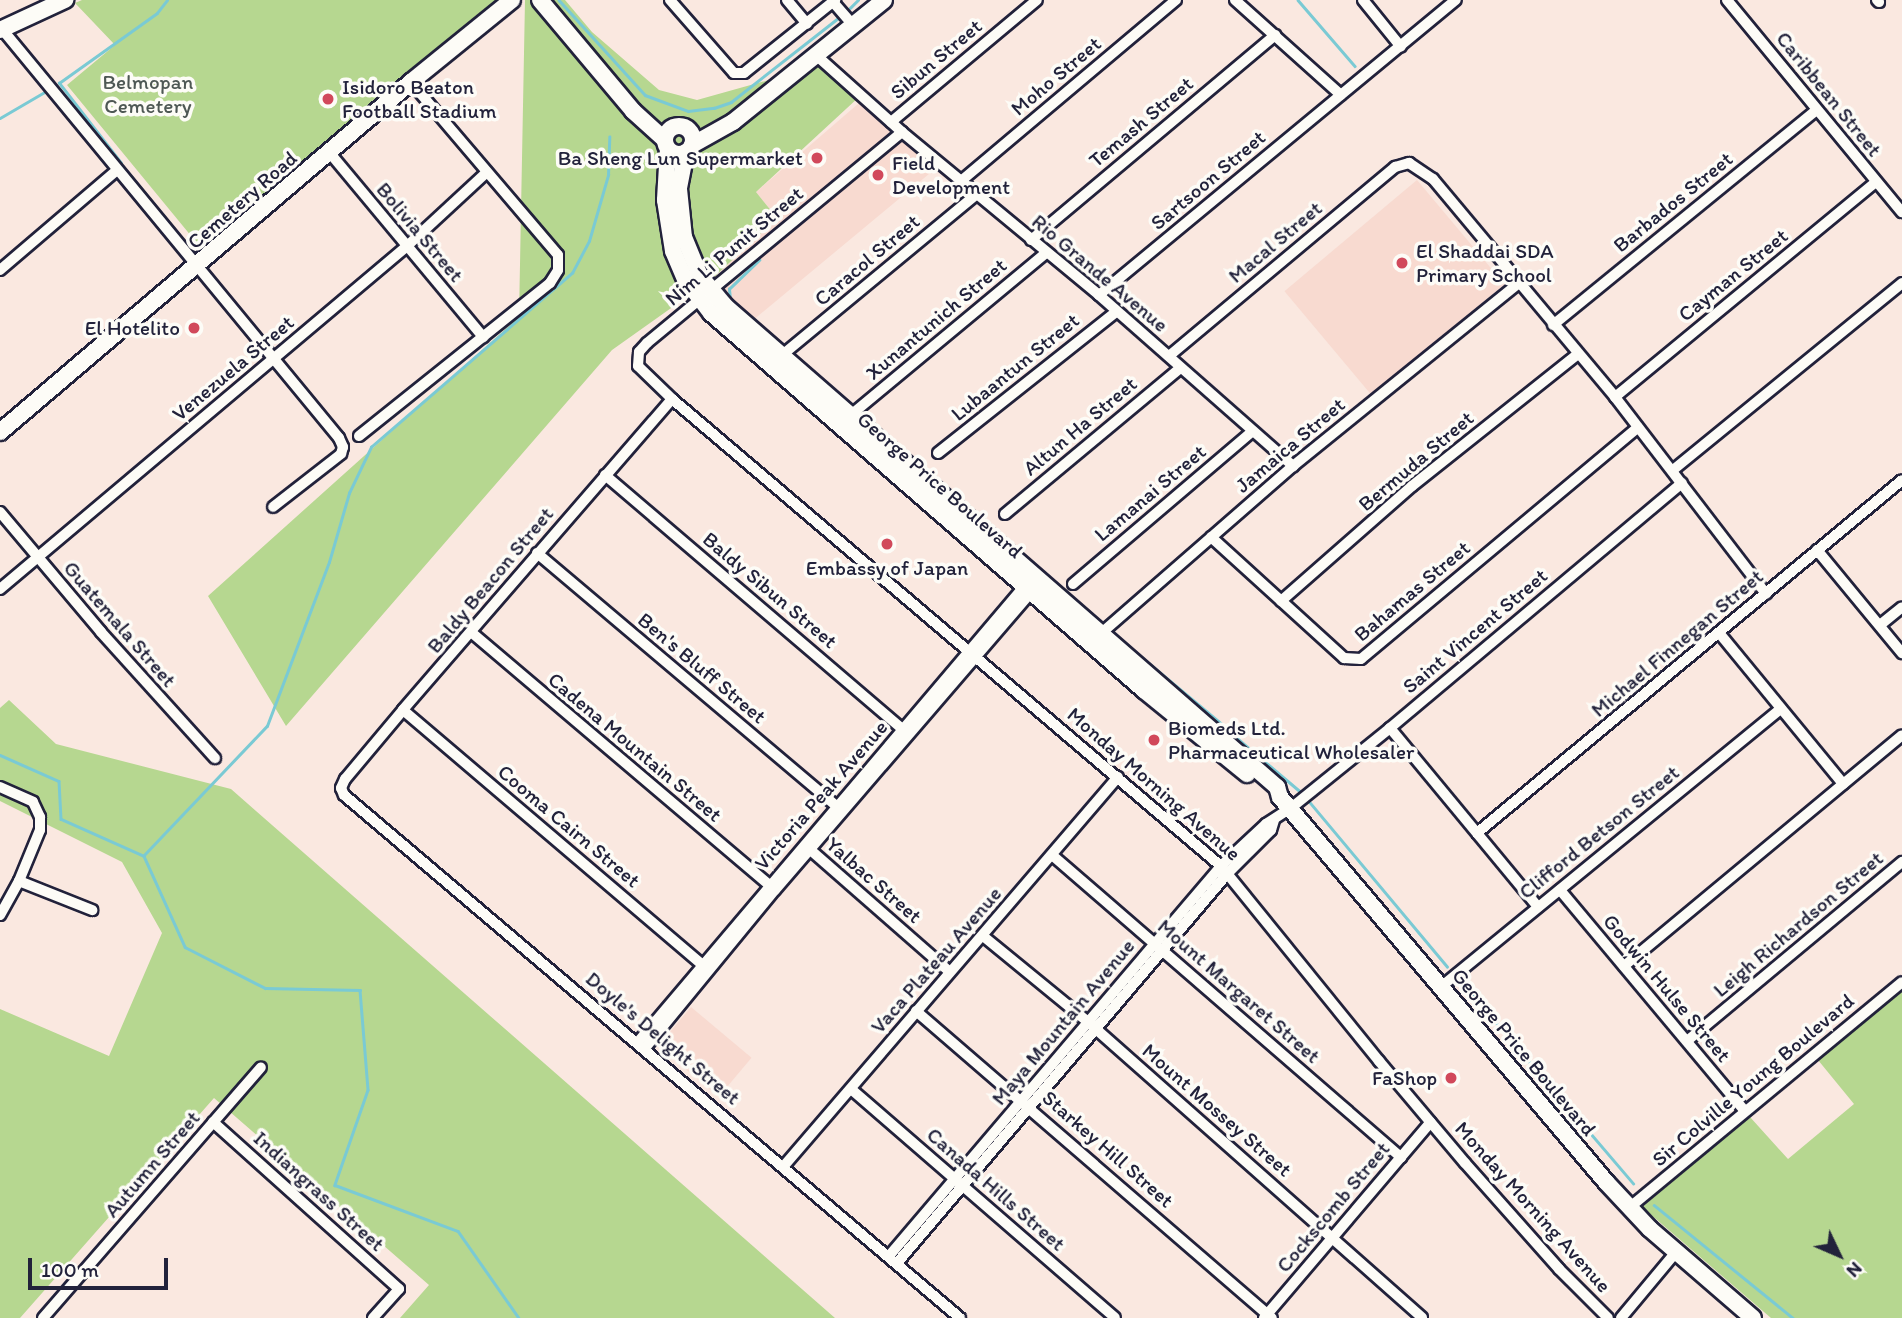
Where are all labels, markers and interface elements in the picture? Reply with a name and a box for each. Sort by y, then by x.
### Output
street label: Sibun Street [885,14,987,104]
street label: Caribbean Street [1771,27,1887,161]
street label: Moho Street [1006,31,1106,121]
park label: Belmopan Cemetery [103,69,193,119]
street label: Temash Street [1084,71,1198,173]
place label: Isidoro Beaton Football Stadium [342,74,496,124]
marker: Isidoro Beaton Football Stadium [320,91,336,107]
street label: Sartsoon Street [1146,125,1270,235]
street label: Cemetery Road [182,145,302,255]
place label: Ba Sheng Lun Supermarket [557,145,803,171]
street label: Barbados Street [1608,146,1738,258]
marker: Ba Sheng Lun Supermarket [809,150,825,166]
place label: Field Development [892,150,1010,200]
marker: Field Development [870,167,886,183]
street label: Bolivia Street [371,177,469,287]
street label: Nim Li Punit Street [660,181,808,311]
street label: Macal Street [1223,196,1327,288]
street label: Caracol Street [809,209,925,311]
street label: Rio Grande Avenue [1027,209,1173,337]
street label: Cayman Street [1673,223,1793,327]
place label: El Shaddai SDA Primary School [1416,238,1554,288]
street label: Xunantunich Street [860,253,1012,385]
marker: El Shaddai SDA Primary School [1394,255,1410,271]
street label: Lubaantun Street [946,308,1084,426]
street label: Venezuela Street [167,310,299,426]
place label: El Hotelito [85,315,180,341]
marker: El Hotelito [186,320,202,336]
street label: Altun Ha Street [1018,371,1142,481]
street label: Jamaica Street [1230,392,1350,498]
street label: Bermuda Street [1353,405,1479,517]
street label: George Price Boulevard [852,406,1028,564]
street label: Lamanai Street [1089,439,1211,547]
street label: Baldy Beacon Street [422,502,558,658]
street label: Baldy Sibun Street [698,527,842,653]
street label: Bahamas Street [1349,535,1475,647]
marker: Embassy of Japan [879,536,895,552]
place label: Embassy of Japan [806,555,968,581]
street label: Guatemala Street [58,556,182,692]
street label: Saint Vincent Street [1397,563,1553,699]
street label: Michael Finnegan Street [1586,564,1768,722]
street label: Ben's Bluff Street [633,607,771,729]
street label: Cadena Mountain Street [543,667,727,827]
street label: Monday Morning Avenue [1062,702,1246,866]
place label: Biomeds Ltd. Pharmaceutical Wholesaler [1168,715,1415,765]
street label: Victoria Peak Avenue [750,716,892,874]
marker: Biomeds Ltd. Pharmaceutical Wholesaler [1146,732,1162,748]
street label: Cooma Cairn Street [493,759,645,893]
street label: Clifford Betson Street [1514,760,1684,904]
street label: Yalbac Street [821,832,927,928]
street label: Leigh Richardson Street [1708,846,1888,1002]
street label: Vaca Plateau Avenue [865,881,1007,1039]
street label: Godwin Hulse Street [1598,909,1736,1067]
street label: Mount Margaret Street [1153,914,1325,1068]
street label: Maya Mountain Avenue [986,934,1140,1110]
street label: George Price Boulevard [1446,963,1602,1141]
street label: Doyle's Delight Street [581,966,745,1110]
street label: Sir Colville Young Boulevard [1647,988,1859,1172]
street label: Mount Mossey Street [1137,1038,1297,1182]
place label: FaShop [1372,1065,1437,1091]
marker: FaShop [1443,1070,1459,1086]
street label: Starkey Hill Street [1037,1085,1179,1213]
street label: Autumn Street [99,1105,205,1223]
street label: Monday Morning Avenue [1450,1117,1616,1297]
street label: Canada Hills Street [922,1122,1070,1256]
street label: Indiangrass Street [248,1126,390,1256]
street label: Cockscomb Street [1271,1137,1395,1277]
north arrow [1804,1220,1874,1290]
scale bar [32,1244,172,1288]
text: 100 m [41,1257,99,1282]
text: N [1842,1257,1867,1283]

